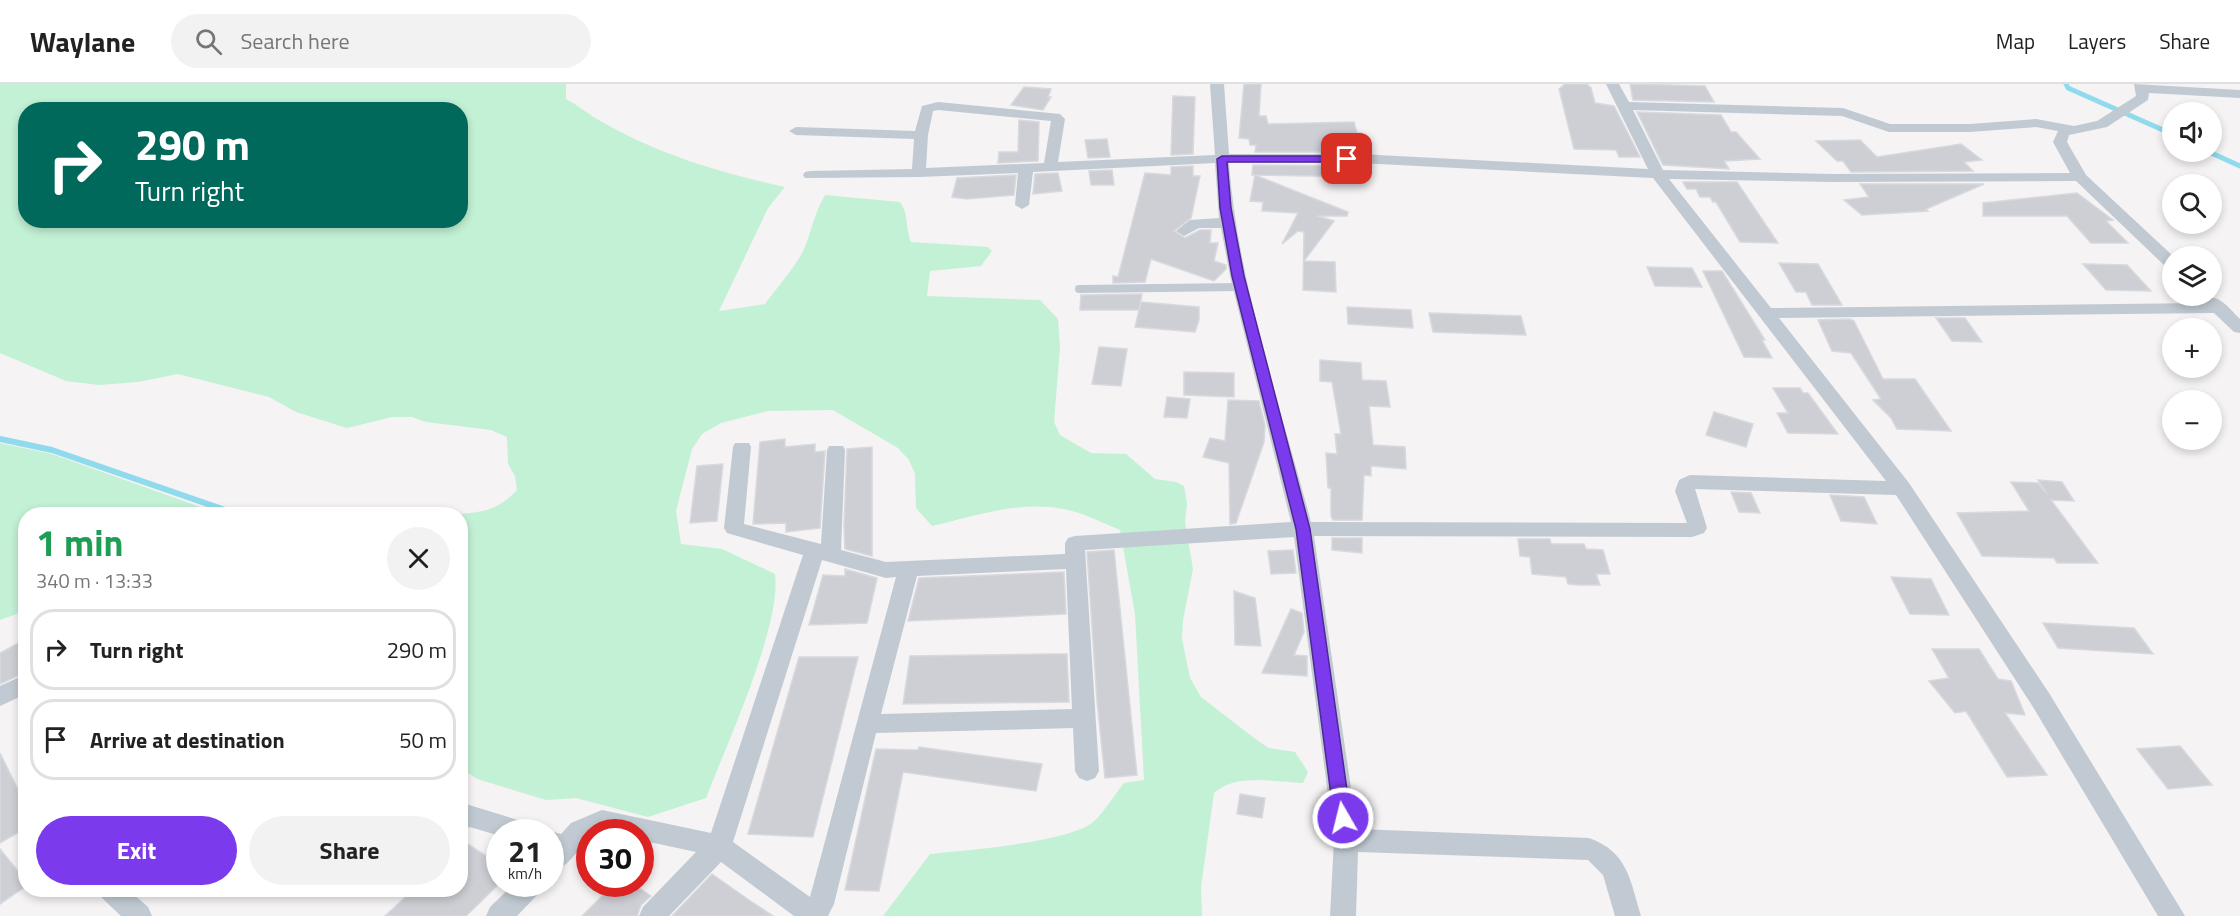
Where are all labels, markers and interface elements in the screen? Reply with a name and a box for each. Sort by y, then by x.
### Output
search box [171,14,591,68]
text: Waylane [30,20,135,63]
text: Search here [240,24,350,58]
icon: search [192,25,225,58]
text: Map [1996,25,2035,57]
text: Layers [2068,25,2126,57]
text: Share [2159,25,2210,57]
map controls [2162,102,2222,450]
button: sound [2162,102,2222,162]
text: 290 m [135,112,250,176]
icon: right [36,126,114,204]
pin [1321,133,1372,184]
icon: arrive [1330,142,1363,175]
text: Turn right [135,170,244,211]
button: search [2162,174,2222,234]
button: layers [2162,246,2222,306]
button: + [2162,318,2222,378]
button: − [2162,390,2222,450]
text: 1 min [36,515,123,570]
button: close [387,527,450,590]
text: 340 m · 13:33 [36,565,153,596]
icon: right [39,633,72,666]
text: Turn right [90,633,184,667]
text: 290 m [387,633,447,667]
icon: arrive [39,723,72,756]
text: Arrive at destination [90,723,285,757]
text: 50 m [399,723,447,757]
position arrow [1311,786,1375,850]
button: Exit [36,816,237,885]
button: Share [249,816,450,885]
speed limit sign: 30 [576,819,654,897]
text: 21 [508,828,542,874]
text: km/h [508,862,542,885]

